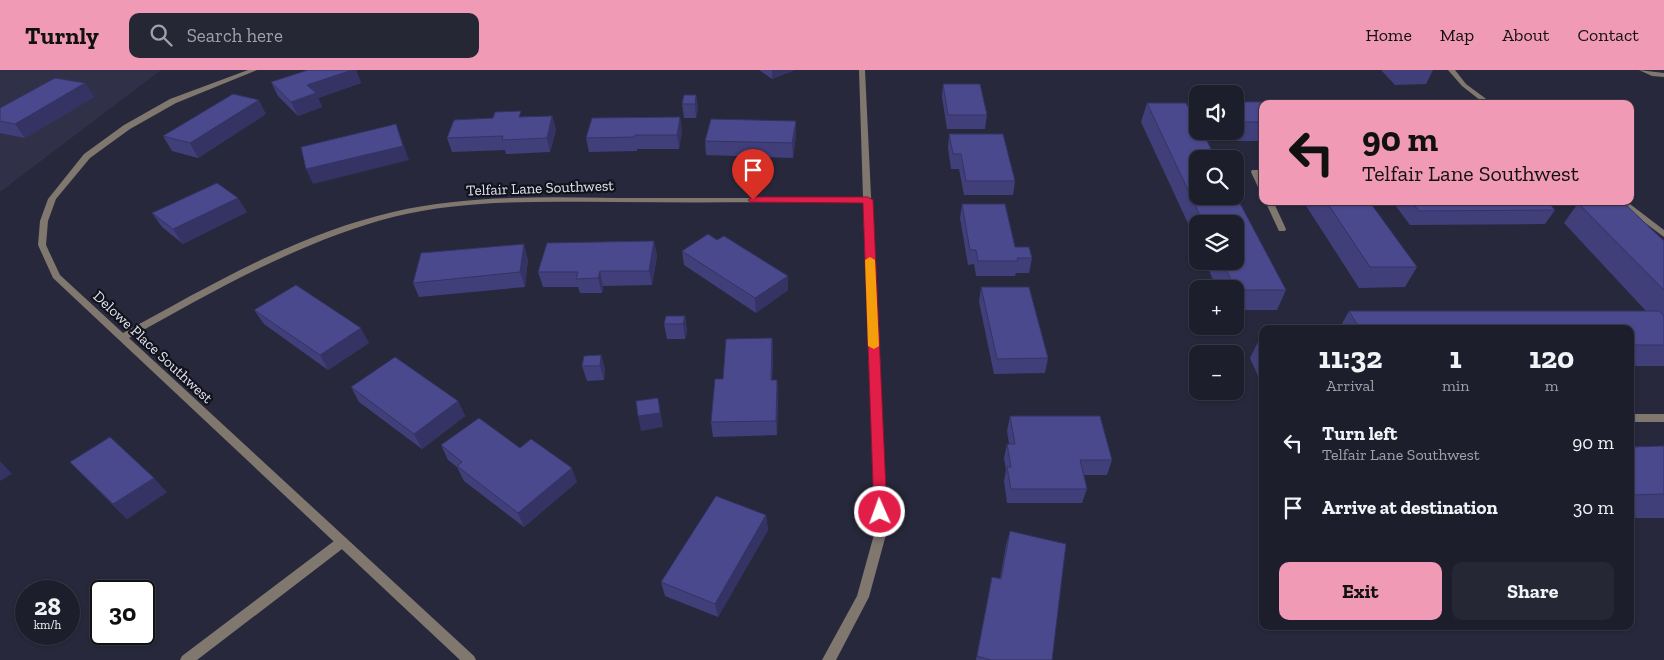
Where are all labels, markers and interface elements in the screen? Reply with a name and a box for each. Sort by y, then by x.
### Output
search box [129,13,479,58]
text: Turnly [25,21,99,50]
icon: search [147,21,175,49]
text: Search here [187,24,283,47]
text: Home [1365,24,1412,46]
text: Map [1440,24,1474,46]
text: About [1502,24,1549,46]
text: Contact [1577,24,1639,46]
map controls [1189,85,1244,400]
button: sound [1189,85,1244,140]
text: 90 m [1362,118,1438,160]
icon: left [1279,120,1344,185]
pin [732,149,774,200]
button: search [1189,150,1244,205]
icon: arrive [739,156,767,184]
text: Telfair Lane Southwest [1362,160,1579,187]
street label: Telfair Lane Southwest [466,176,615,200]
button: layers [1189,215,1244,270]
button: + [1189,280,1244,335]
street label: Delowe Place Southwest [90,287,217,407]
text: 11:32 [1319,340,1382,376]
text: 1 [1450,340,1462,376]
text: 120 [1529,340,1574,376]
button: − [1189,345,1244,400]
text: Arrival [1326,376,1375,395]
text: min [1442,376,1469,395]
text: m [1545,376,1559,395]
text: Turn left [1322,422,1397,445]
icon: left [1279,429,1307,457]
text: 90 m [1572,431,1614,454]
text: Telfair Lane Southwest [1322,445,1480,464]
position arrow [853,485,905,537]
icon: arrive [1279,494,1307,522]
text: Arrive at destination [1322,496,1498,519]
text: 30 m [1573,496,1614,519]
button: Exit [1279,562,1442,620]
button: Share [1452,562,1614,620]
speed limit sign: 30 [90,580,155,645]
text: 28 [34,591,61,621]
text: km/h [34,618,61,632]

